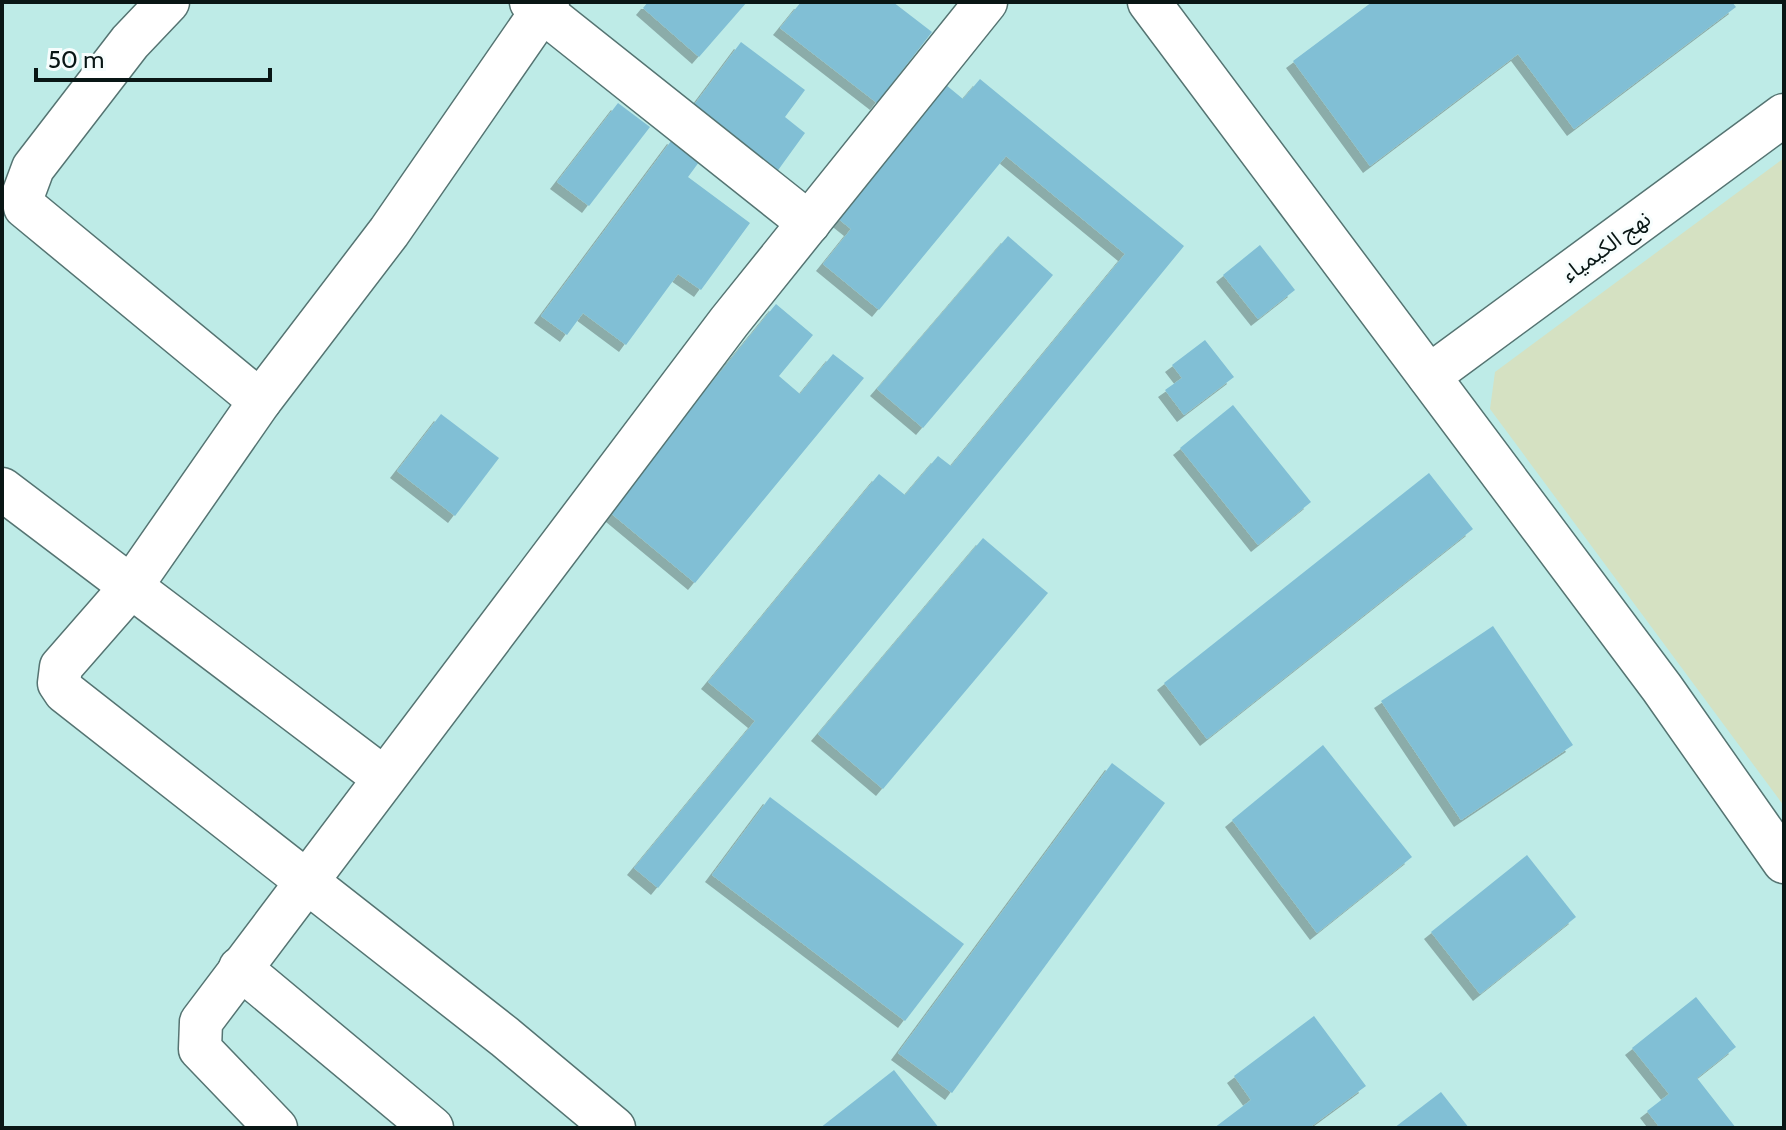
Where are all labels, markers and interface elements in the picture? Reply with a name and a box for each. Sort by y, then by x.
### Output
scale bar [36,32,270,82]
text: 50 m [48,45,104,74]
street label: نهج الكيمياء [1557,205,1658,290]

